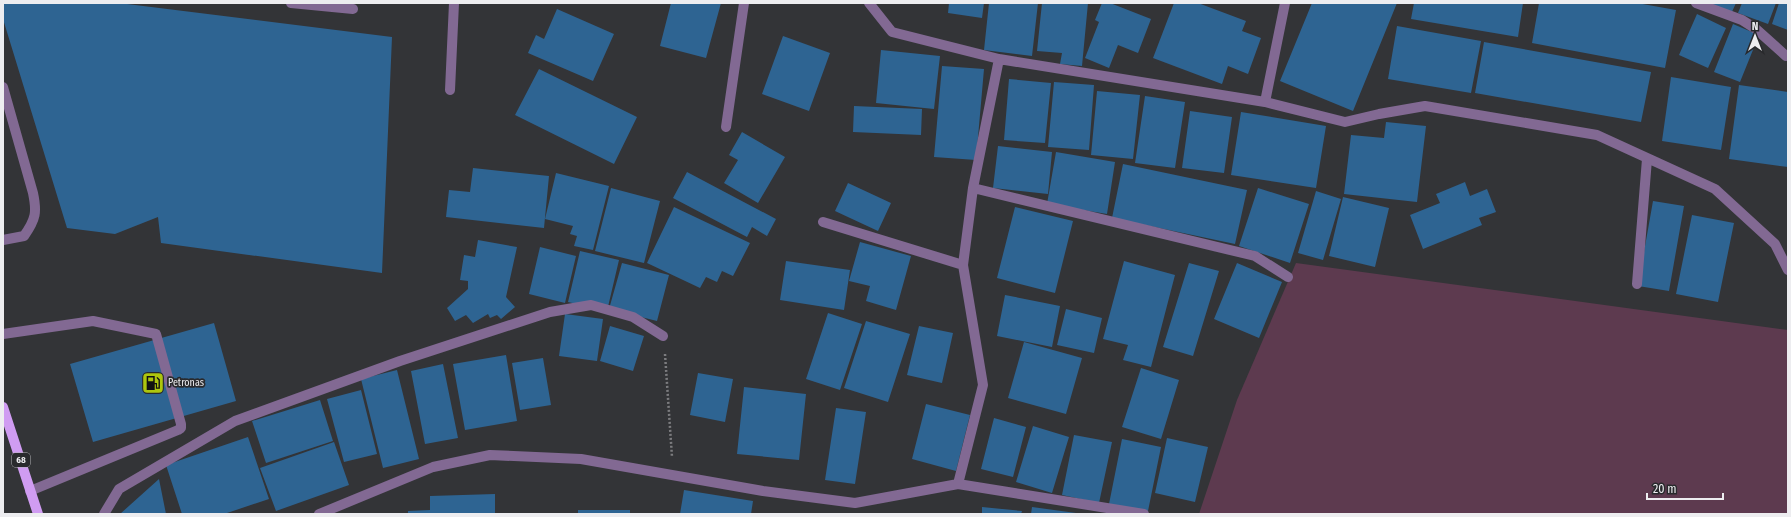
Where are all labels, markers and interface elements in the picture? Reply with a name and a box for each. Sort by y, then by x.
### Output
north arrow [1735,16,1775,56]
text: N [1752,20,1758,33]
fuel station icon: Petronas [140,370,166,396]
place label: Petronas [168,377,204,389]
road number: 68 [12,453,30,467]
scale bar [1647,475,1723,501]
text: 20 m [1653,482,1677,496]

